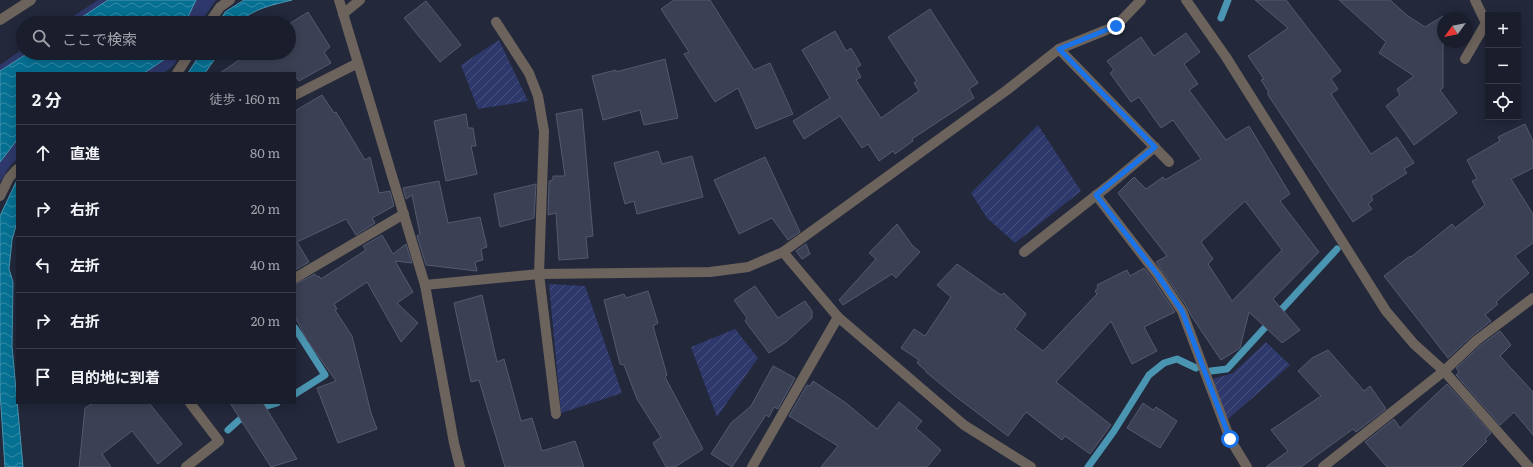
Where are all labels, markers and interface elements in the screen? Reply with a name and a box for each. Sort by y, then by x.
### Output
north arrow [1437,12,1473,48]
map controls [1485,12,1521,120]
button: + [1485,12,1521,48]
search box [16,16,296,60]
route end [1107,17,1125,35]
icon: search [30,27,52,49]
text: ここで検索 [62,27,137,50]
button: − [1485,48,1521,84]
button: locate [1485,84,1521,120]
text: 2 分 [32,86,62,111]
text: 徒歩 · 160 m [209,89,280,108]
text: 直進 [70,141,100,164]
icon: ahead [32,142,54,164]
text: 80 m [250,143,280,162]
text: 右折 [70,197,100,220]
icon: right [32,198,54,220]
text: 20 m [251,199,280,218]
text: 左折 [70,253,100,276]
icon: left [32,254,54,276]
text: 40 m [250,255,280,274]
text: 右折 [70,309,100,332]
icon: right [32,310,54,332]
text: 20 m [251,311,280,330]
text: 目的地に到着 [70,365,160,388]
icon: arrive [32,366,54,388]
route start [1221,430,1239,448]

